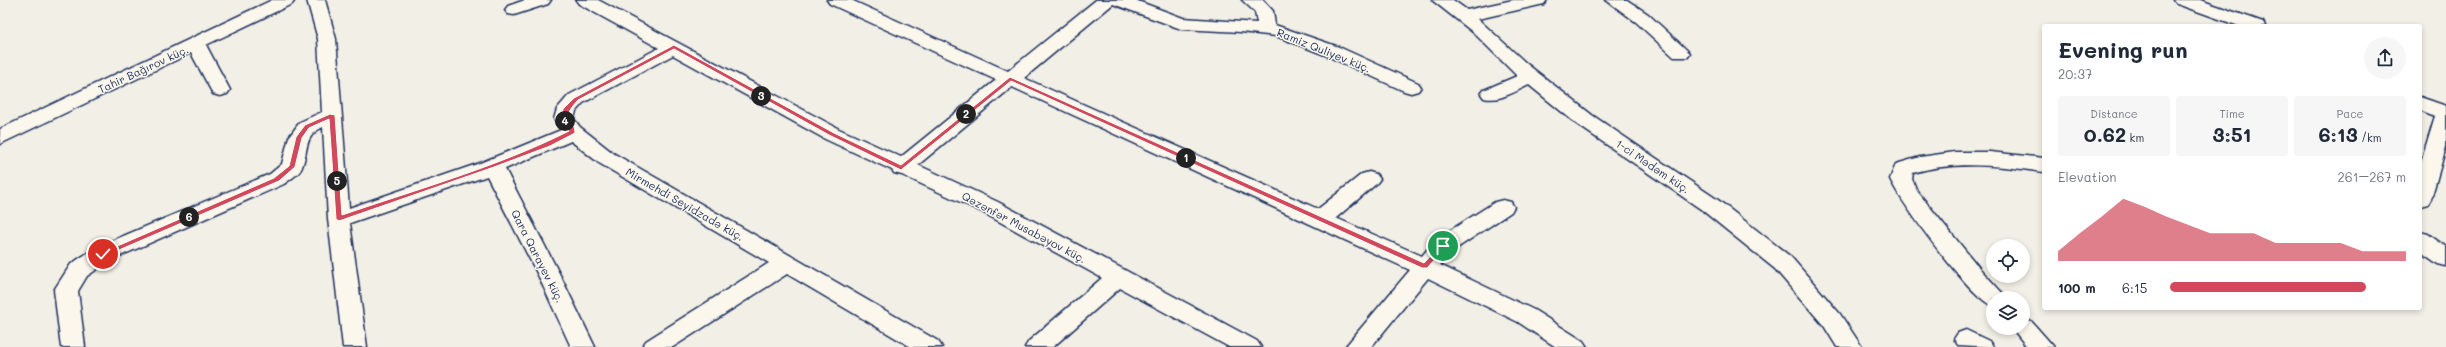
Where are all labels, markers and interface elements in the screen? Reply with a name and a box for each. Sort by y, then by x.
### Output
street label: Ramiz Quliyev küç. [1275,24,1373,76]
text: Evening run [2058,35,2188,64]
button: share [2364,37,2406,79]
street label: Tahir Bağırov küç. [95,41,191,97]
text: 20:37 [2058,65,2092,82]
pin: 3 [751,86,771,106]
text: 3 [758,88,764,103]
pin: 2 [956,104,976,124]
text: 2 [963,106,969,121]
text: Distance [2090,106,2138,121]
text: Time [2219,106,2245,121]
text: Pace [2337,106,2363,121]
pin: 4 [555,111,575,131]
text: 4 [562,113,568,128]
text: 0.62 [2084,121,2126,147]
text: 3:51 [2213,121,2251,147]
text: 6:13 [2318,121,2358,147]
text: km [2126,130,2144,145]
text: /km [2358,130,2382,145]
street label: 1-ci Mədəm küç. [1613,136,1693,196]
pin: 1 [1176,148,1196,168]
text: 1 [1184,150,1188,165]
street label: Mirmehdi Seyidzadə küç. [623,164,747,244]
text: Elevation [2058,168,2116,185]
text: 261–267 m [2338,168,2406,185]
pin: 5 [327,171,347,191]
text: 5 [334,173,340,188]
street label: Qəzənfər Musabəyov küç. [959,188,1089,266]
pin: 6 [179,207,199,227]
street label: Qara Qarayev küç. [508,207,568,305]
text: 6 [186,209,192,224]
pin [1426,229,1460,263]
icon: arrive [1432,235,1454,257]
pin [86,237,120,271]
map controls [1986,239,2030,335]
button: locate [1986,239,2030,283]
icon: check [92,243,114,265]
text: 100 m [2058,279,2095,296]
text: 6:15 [2122,279,2147,296]
button: layers [1986,291,2030,335]

